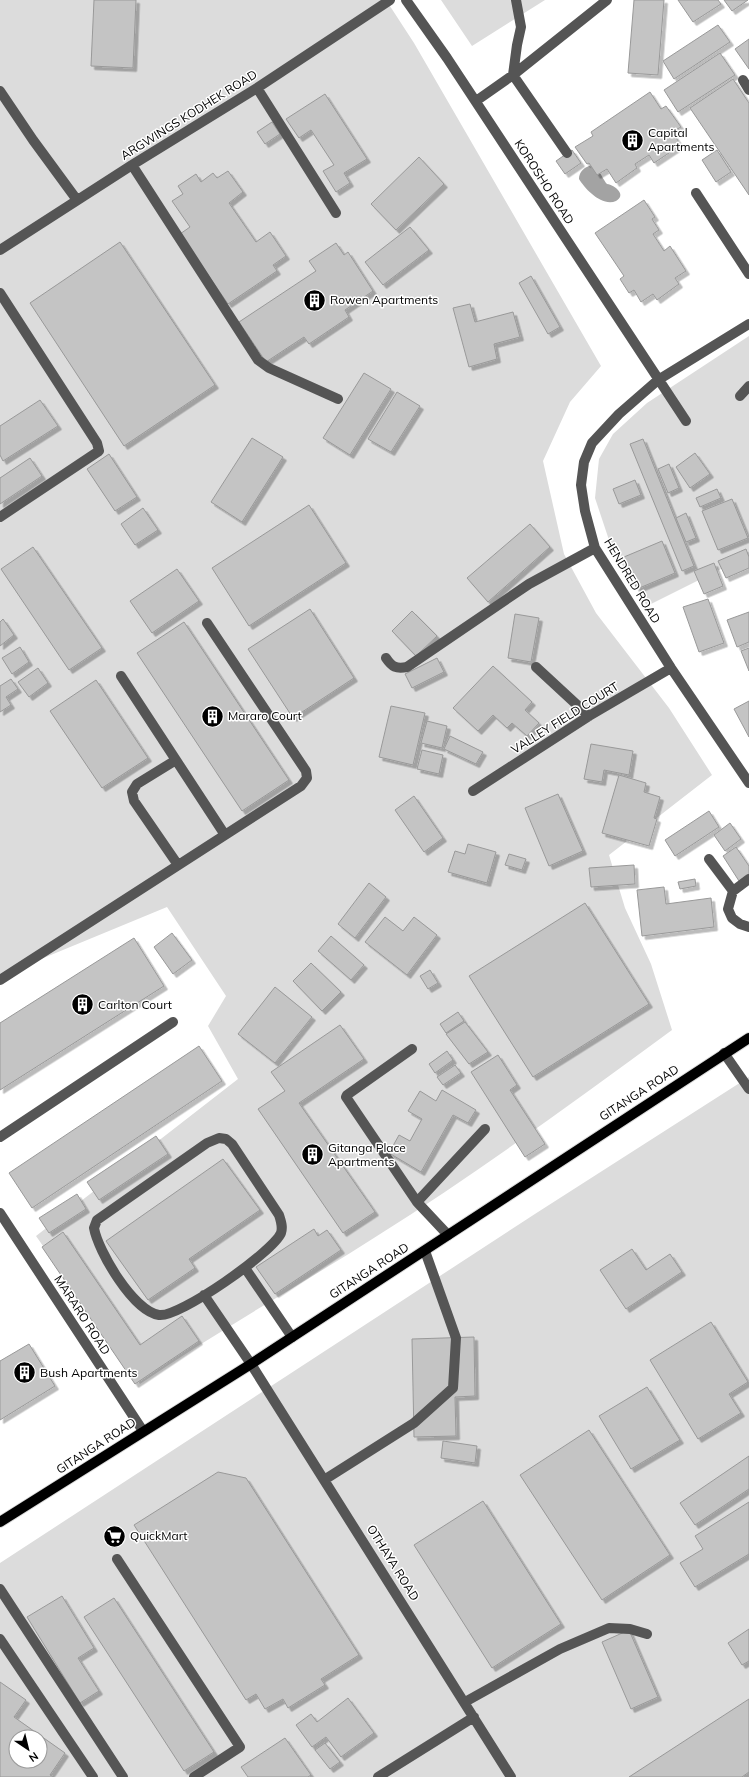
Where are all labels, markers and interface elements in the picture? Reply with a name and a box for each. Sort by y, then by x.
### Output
street label: ARGWINGS KODHEK ROAD [118,66,260,163]
place label: Capital Apartments [648,125,714,154]
building icon: Capital Apartments [619,127,645,153]
street label: KOROSHO ROAD [511,136,577,227]
building icon: Rowen Apartments [302,287,328,313]
place label: Rowen Apartments [330,292,438,307]
street label: HENDRED ROAD [601,535,664,626]
street label: VALLEY FIELD COURT [508,678,622,757]
building icon: Mararo Court [200,703,226,729]
place label: Mararo Court [228,708,302,723]
building icon: Carlton Court [69,992,95,1018]
place label: Carlton Court [98,997,172,1012]
street label: GITANGA ROAD [596,1061,681,1124]
place label: Gitanga Place Apartments [328,1140,406,1169]
building icon: Gitanga Place Apartments [300,1142,326,1168]
street label: GITANGA ROAD [326,1239,411,1302]
street label: MARARO ROAD [51,1272,114,1357]
building icon: Bush Apartments [11,1360,37,1386]
place label: Bush Apartments [40,1365,138,1380]
street label: GITANGA ROAD [53,1414,138,1477]
street label: OTHAYA ROAD [364,1522,423,1604]
supermarket icon: QuickMart [101,1523,127,1549]
place label: QuickMart [130,1528,188,1543]
north arrow [8,1729,48,1769]
text: N [26,1749,41,1765]

